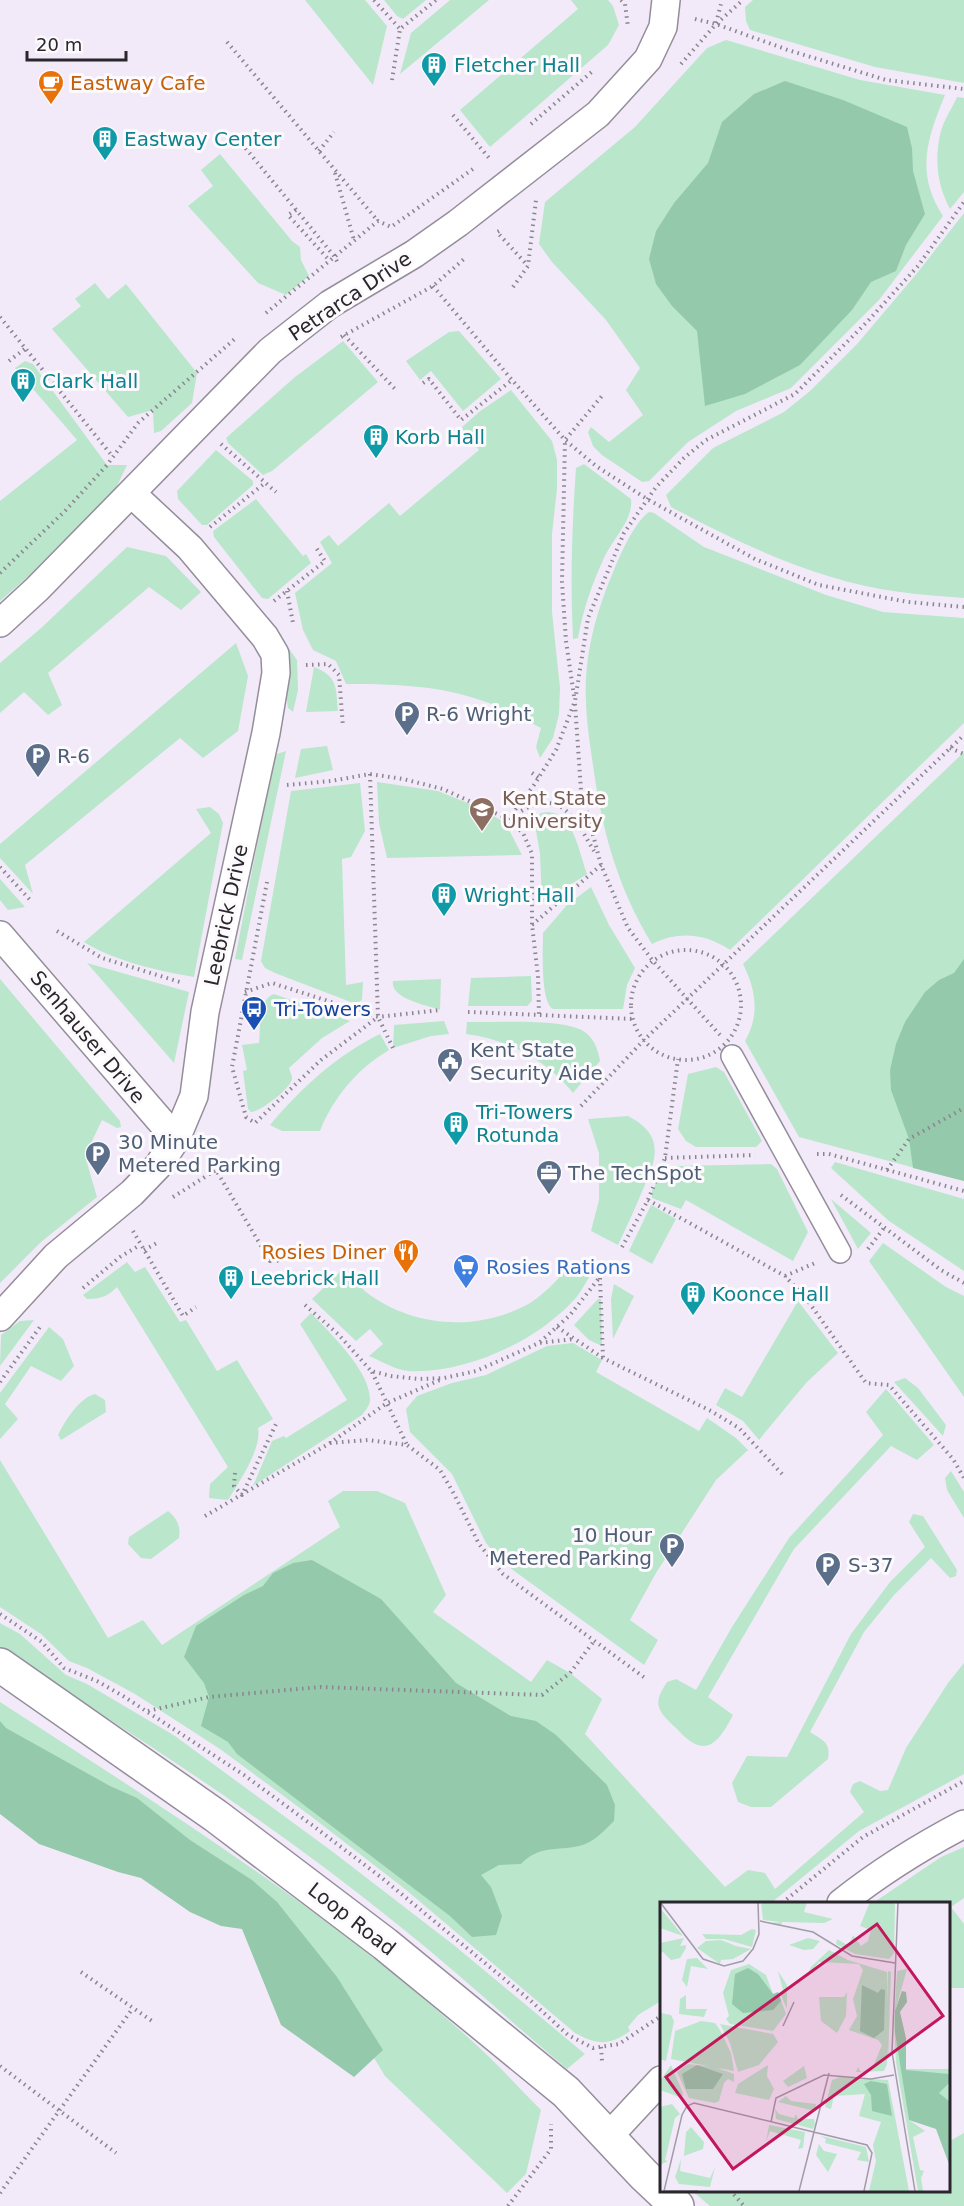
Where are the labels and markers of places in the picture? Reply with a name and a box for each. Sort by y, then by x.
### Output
building icon: Fletcher Hall [419,50,449,88]
place label: Fletcher Hall [454,53,580,77]
cafe icon: Eastway Cafe [36,68,66,106]
place label: Eastway Cafe [70,71,206,95]
building icon: Eastway Center [90,124,120,162]
place label: Eastway Center [124,127,282,151]
building icon: Clark Hall [8,366,38,404]
place label: Clark Hall [42,369,138,393]
building icon: Korb Hall [361,422,391,460]
place label: Korb Hall [395,425,485,449]
parking icon: R-6 Wright [392,699,422,737]
place label: R-6 Wright [426,702,531,726]
parking icon: R-6 [23,741,53,779]
place label: R-6 [57,744,90,768]
place label: Kent State University [502,786,606,833]
school or university icon: Kent State University [467,795,497,833]
building icon: Wright Hall [429,880,459,918]
place label: Wright Hall [464,883,575,907]
bus stop icon: Tri-Towers [239,994,269,1032]
place label: Tri-Towers [273,997,371,1021]
place label: Kent State Security Aide [470,1038,603,1085]
public building icon: Kent State Security Aide [435,1046,465,1084]
place label: Tri-Towers Rotunda [475,1100,573,1147]
building icon: Tri-Towers Rotunda [441,1109,471,1147]
place label: 30 Minute Metered Parking [118,1130,281,1177]
parking icon: 30 Minute Metered Parking [83,1139,113,1177]
office icon: The TechSpot [534,1158,564,1196]
place label: The TechSpot [567,1161,702,1185]
restaurant icon: Rosies Diner [391,1237,421,1275]
place label: Rosies Diner [262,1240,387,1264]
supermarket icon: Rosies Rations [451,1252,481,1290]
place label: Rosies Rations [486,1255,631,1279]
building icon: Leebrick Hall [216,1263,246,1301]
place label: Leebrick Hall [250,1266,379,1290]
building icon: Koonce Hall [678,1279,708,1317]
place label: Koonce Hall [712,1282,829,1306]
place label: 10 Hour Metered Parking [489,1523,653,1570]
parking icon: 10 Hour Metered Parking [657,1531,687,1569]
parking icon: S-37 [813,1550,843,1588]
place label: S-37 [848,1553,893,1577]

